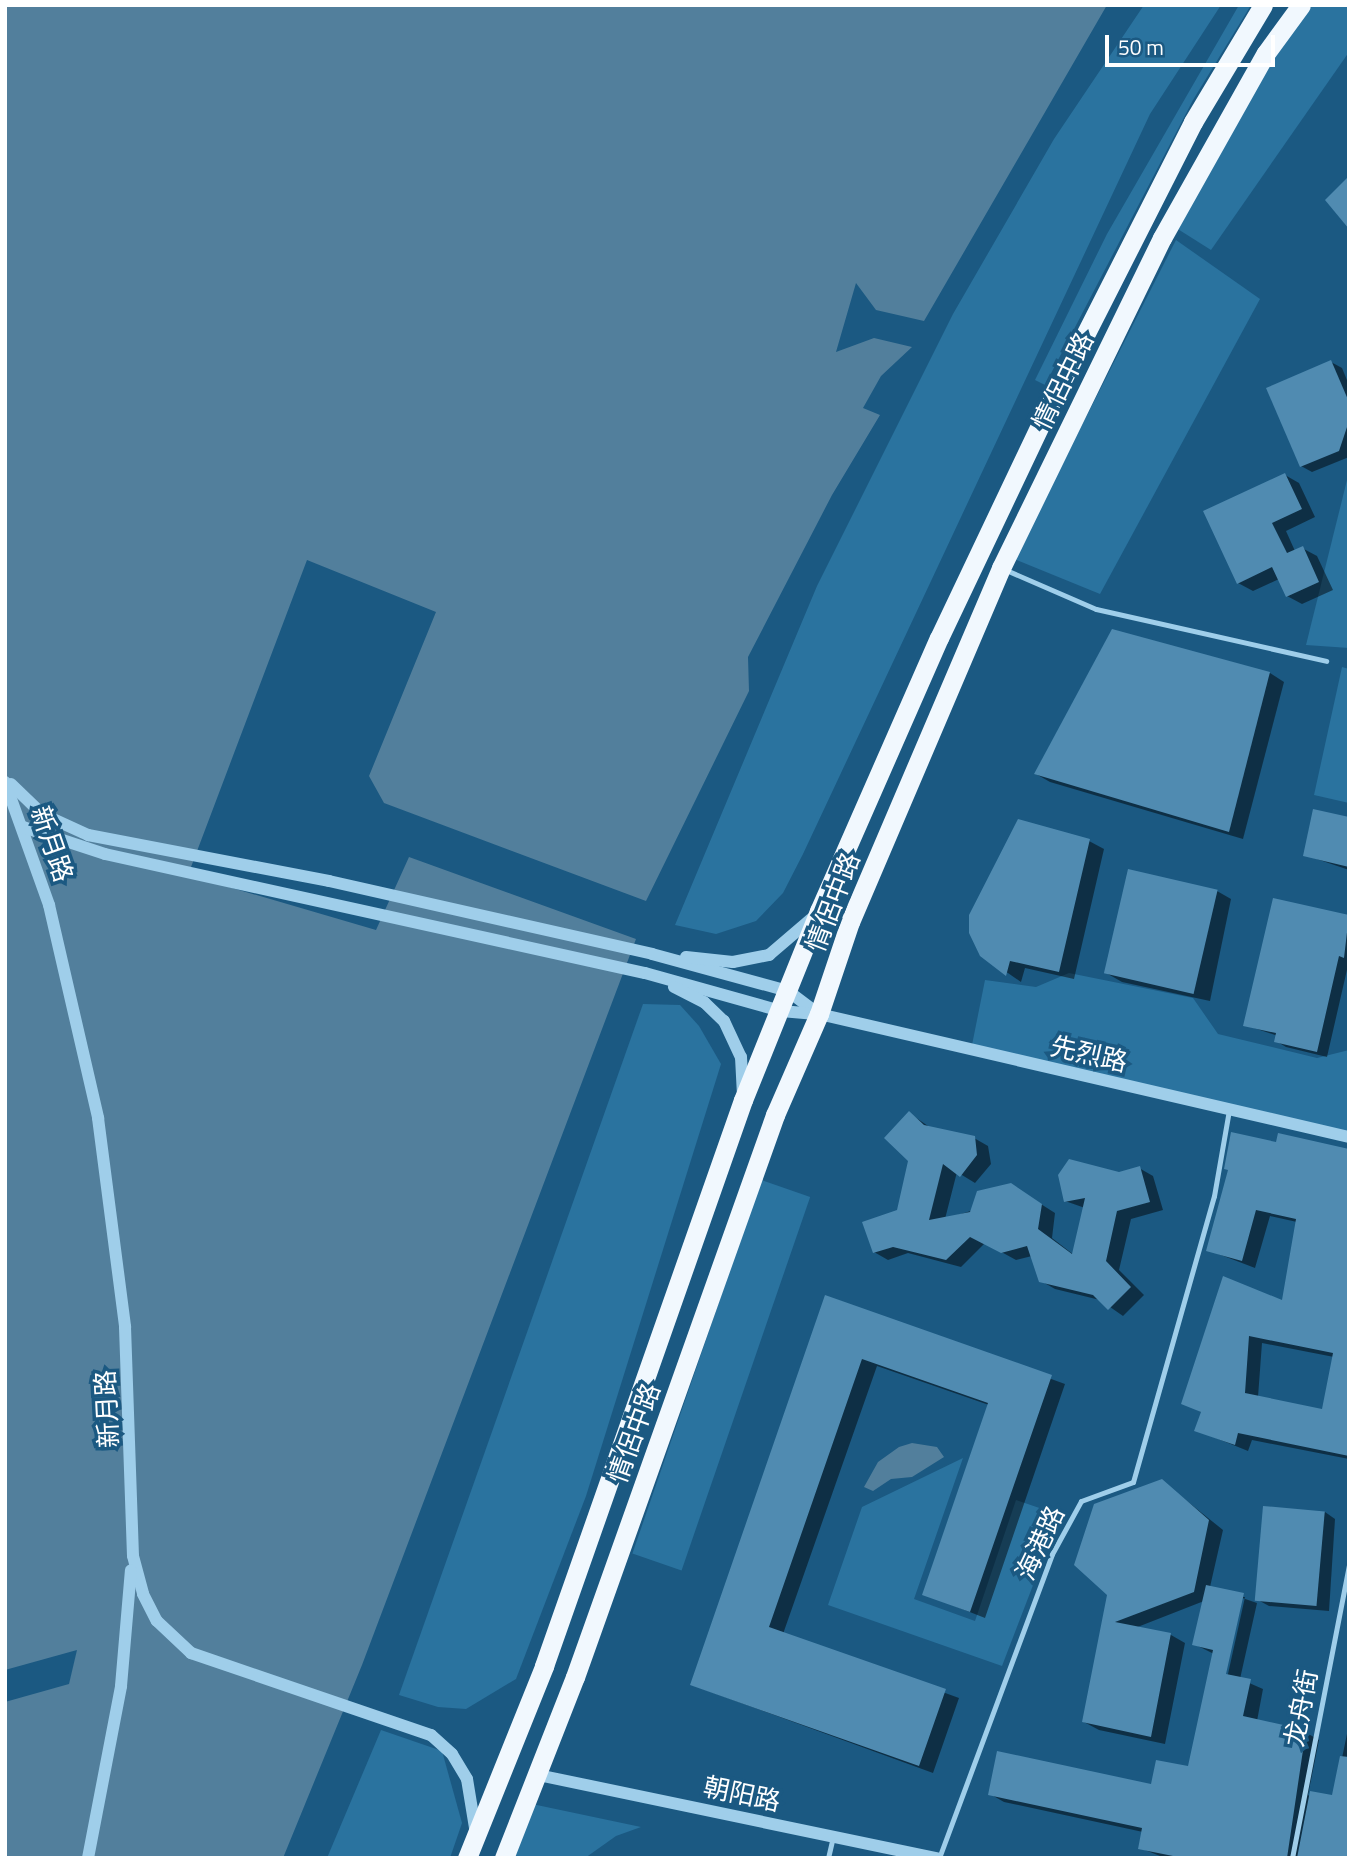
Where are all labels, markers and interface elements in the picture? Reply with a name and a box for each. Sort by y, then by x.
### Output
scale bar [1109,21,1279,65]
text: 50 m [1118,31,1164,63]
street label: 情侶中路 [1026,327,1100,435]
street label: 新月路 [25,802,79,886]
street label: 情侶中路 [800,848,866,956]
street label: 先烈路 [1047,1030,1131,1078]
street label: 新月路 [89,1369,125,1449]
street label: 情侶中路 [602,1379,666,1487]
street label: 海港路 [1009,1501,1071,1585]
street label: 龙舟街 [1278,1667,1324,1749]
street label: 朝阳路 [701,1771,783,1817]

